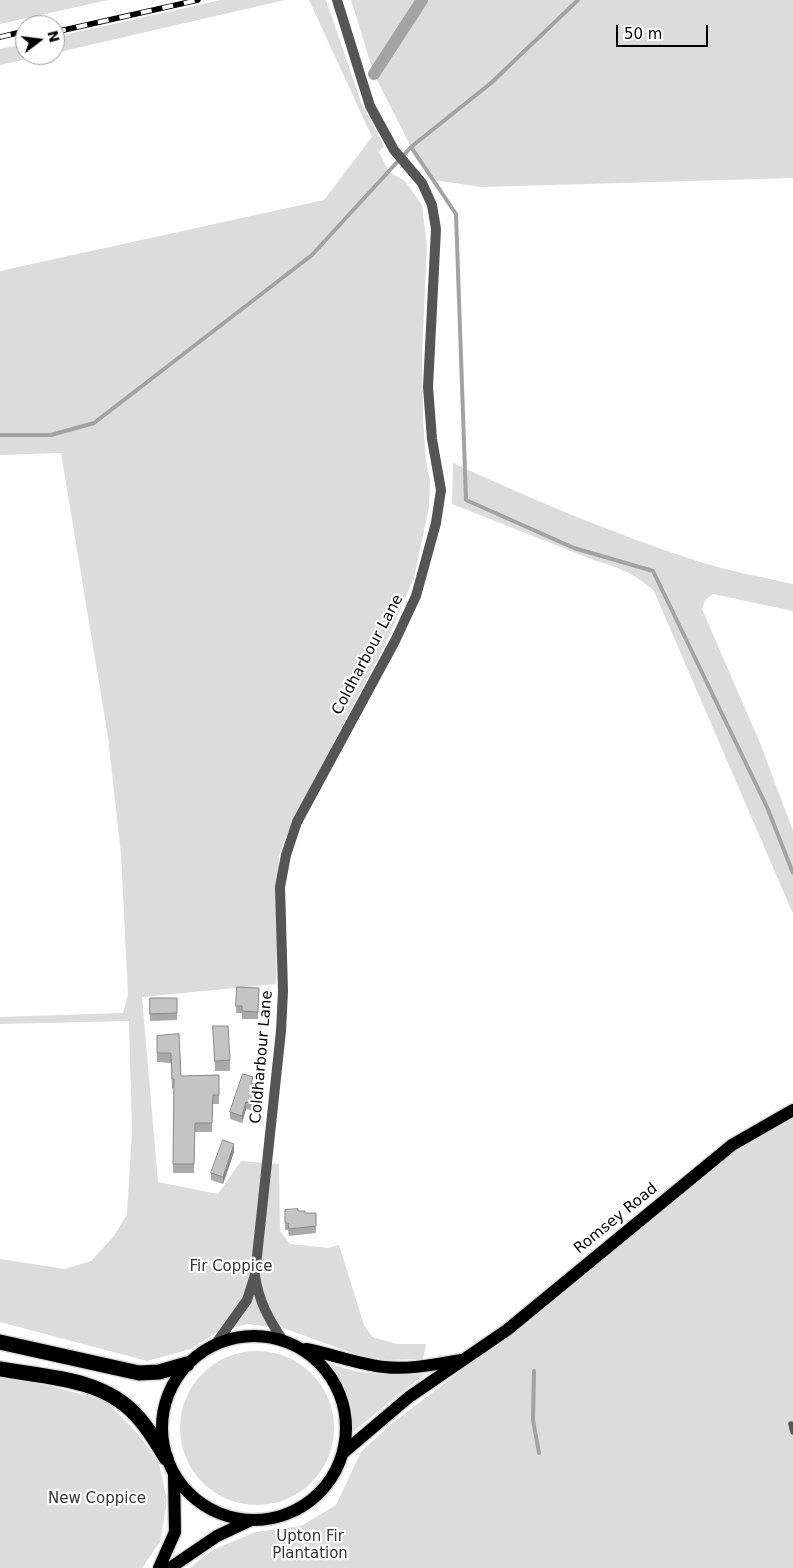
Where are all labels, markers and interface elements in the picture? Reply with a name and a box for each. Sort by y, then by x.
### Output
north arrow [15,15,65,65]
scale bar [618,15,710,47]
text: 50 m [624,25,662,43]
text: N [44,29,63,44]
street label: Coldharbour Lane [329,592,407,718]
street label: Coldharbour Lane [247,990,277,1124]
street label: Romsey Road [571,1180,661,1258]
park label: Fir Coppice [190,1258,272,1276]
park label: New Coppice [48,1490,146,1508]
park label: Upton Fir Plantation [272,1528,348,1563]

